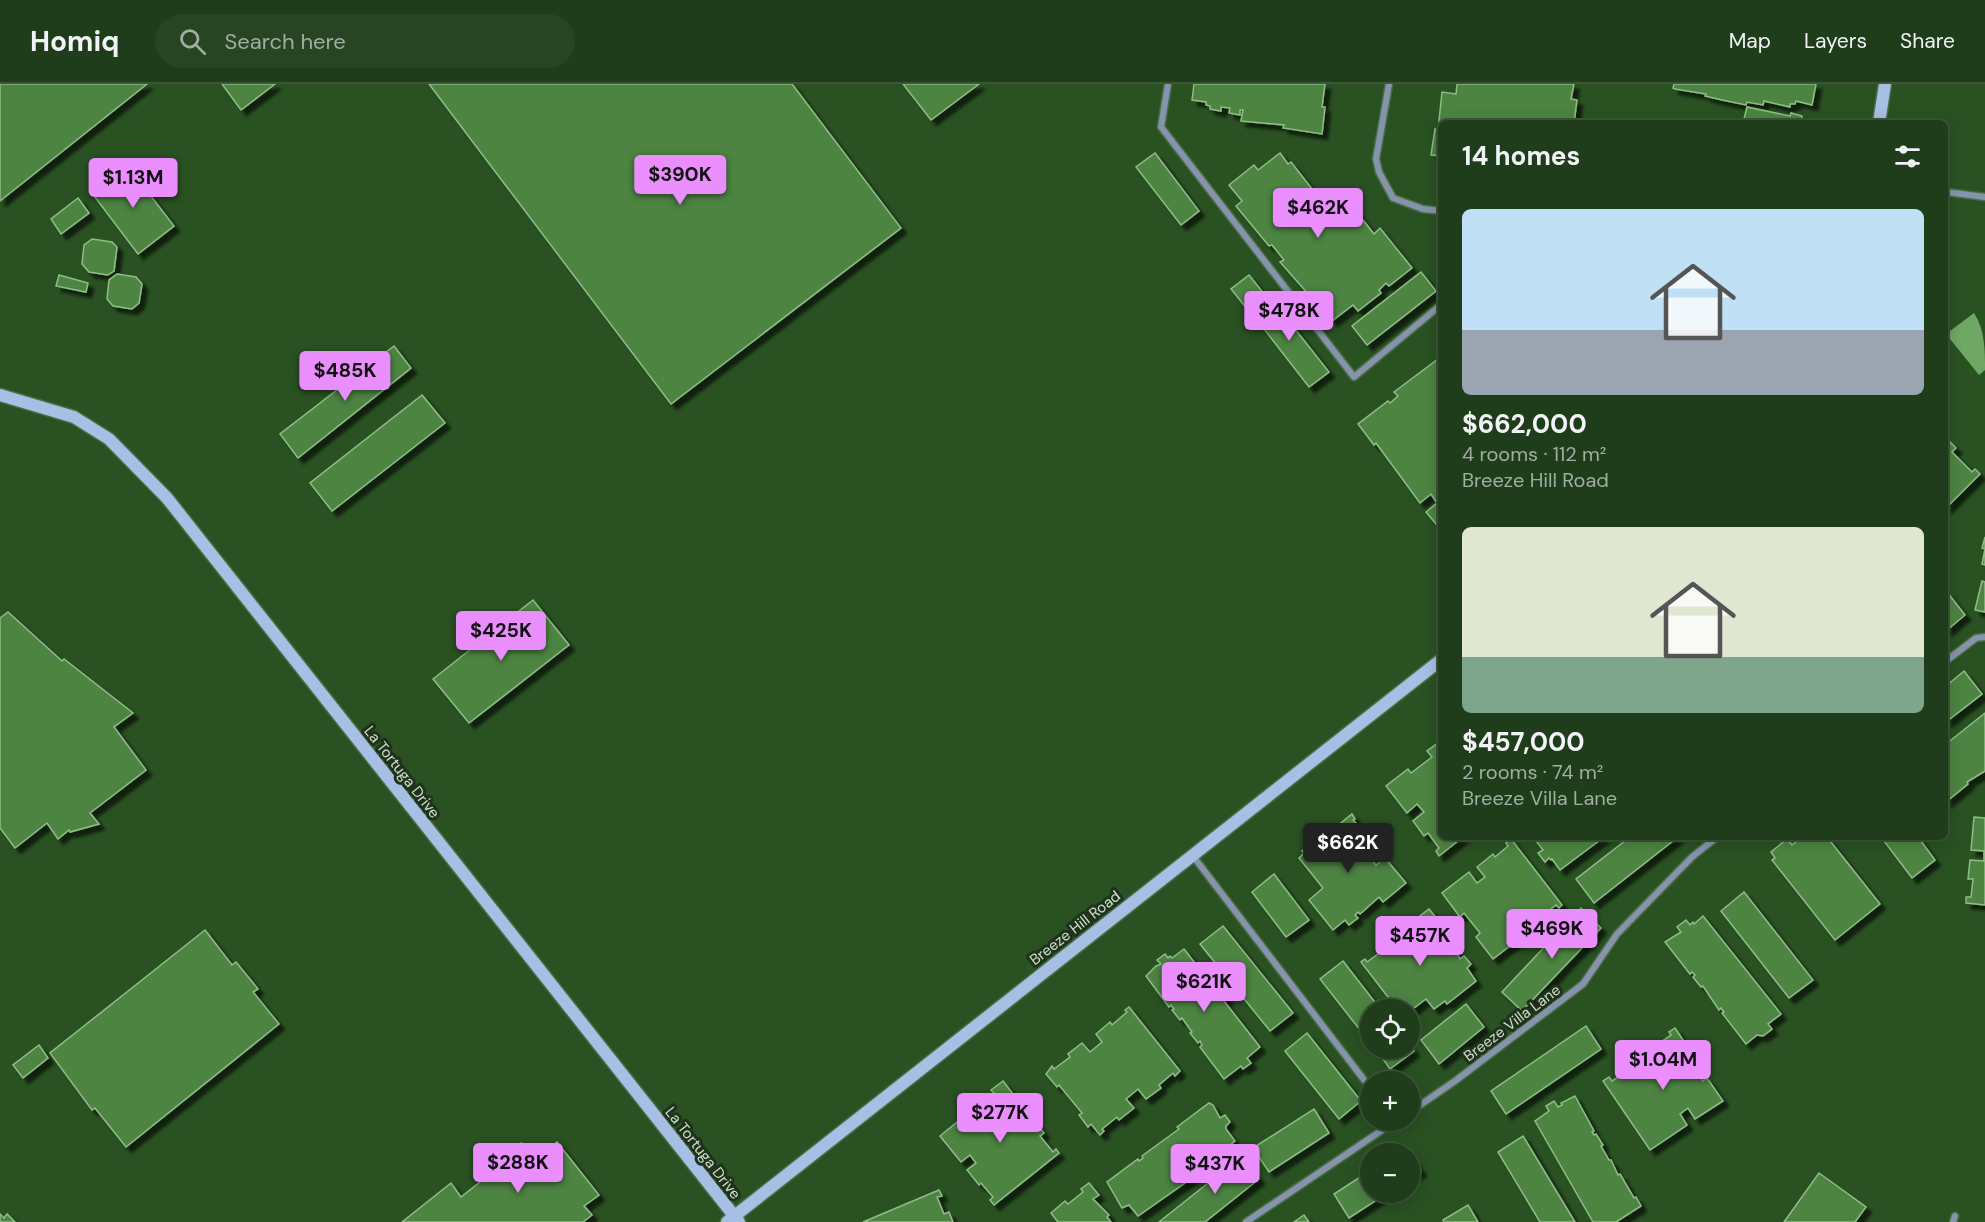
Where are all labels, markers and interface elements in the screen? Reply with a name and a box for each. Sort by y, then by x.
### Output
search box [155,14,575,68]
text: Homiq [30,23,119,60]
icon: search [176,25,209,58]
text: Search here [224,27,346,56]
text: Map [1729,27,1771,55]
text: Layers [1804,27,1867,55]
text: Share [1900,27,1955,55]
text: 14 homes [1462,139,1580,173]
icon: filters [1891,140,1924,173]
pin: $390K [638,155,722,206]
pin: $1.13M [84,158,182,209]
text: $390K [648,161,712,187]
text: $1.13M [103,164,163,190]
pin: $462K [1276,188,1360,239]
text: $462K [1287,194,1349,220]
icon: home [1639,248,1747,356]
pin: $478K [1247,291,1331,342]
text: $478K [1258,297,1320,323]
pin: $485K [303,351,387,402]
text: $485K [313,357,377,383]
text: $662,000 [1462,407,1587,441]
text: 4 rooms · 112 m² [1462,441,1606,467]
text: Breeze Hill Road [1462,467,1609,493]
icon: home [1639,566,1747,674]
pin: $425K [459,611,543,662]
text: $425K [470,617,532,643]
street label: La Tortuga Drive [360,722,444,822]
text: $457,000 [1462,725,1585,759]
text: 2 rooms · 74 m² [1462,759,1603,785]
text: Breeze Villa Lane [1462,785,1617,811]
pin: $662K [1306,823,1390,874]
text: $662K [1317,829,1379,855]
street label: Breeze Hill Road [1025,886,1125,970]
pin: $469K [1510,909,1594,960]
text: $469K [1520,915,1584,941]
pin: $457K [1378,916,1462,967]
text: $457K [1389,922,1451,948]
pin: $621K [1162,962,1246,1013]
text: $621K [1176,968,1232,994]
street label: Breeze Villa Lane [1459,980,1565,1066]
map controls [1360,999,1420,1203]
button: locate [1360,999,1420,1059]
pin: $1.04M [1614,1040,1712,1091]
text: $1.04M [1629,1046,1697,1072]
button: + [1360,1071,1420,1131]
pin: $277K [958,1093,1042,1144]
text: $277K [971,1099,1029,1125]
street label: La Tortuga Drive [661,1103,745,1203]
pin: $288K [476,1143,560,1194]
button: − [1360,1143,1420,1203]
pin: $437K [1173,1144,1257,1195]
text: $288K [487,1149,549,1175]
text: $437K [1185,1150,1245,1176]

